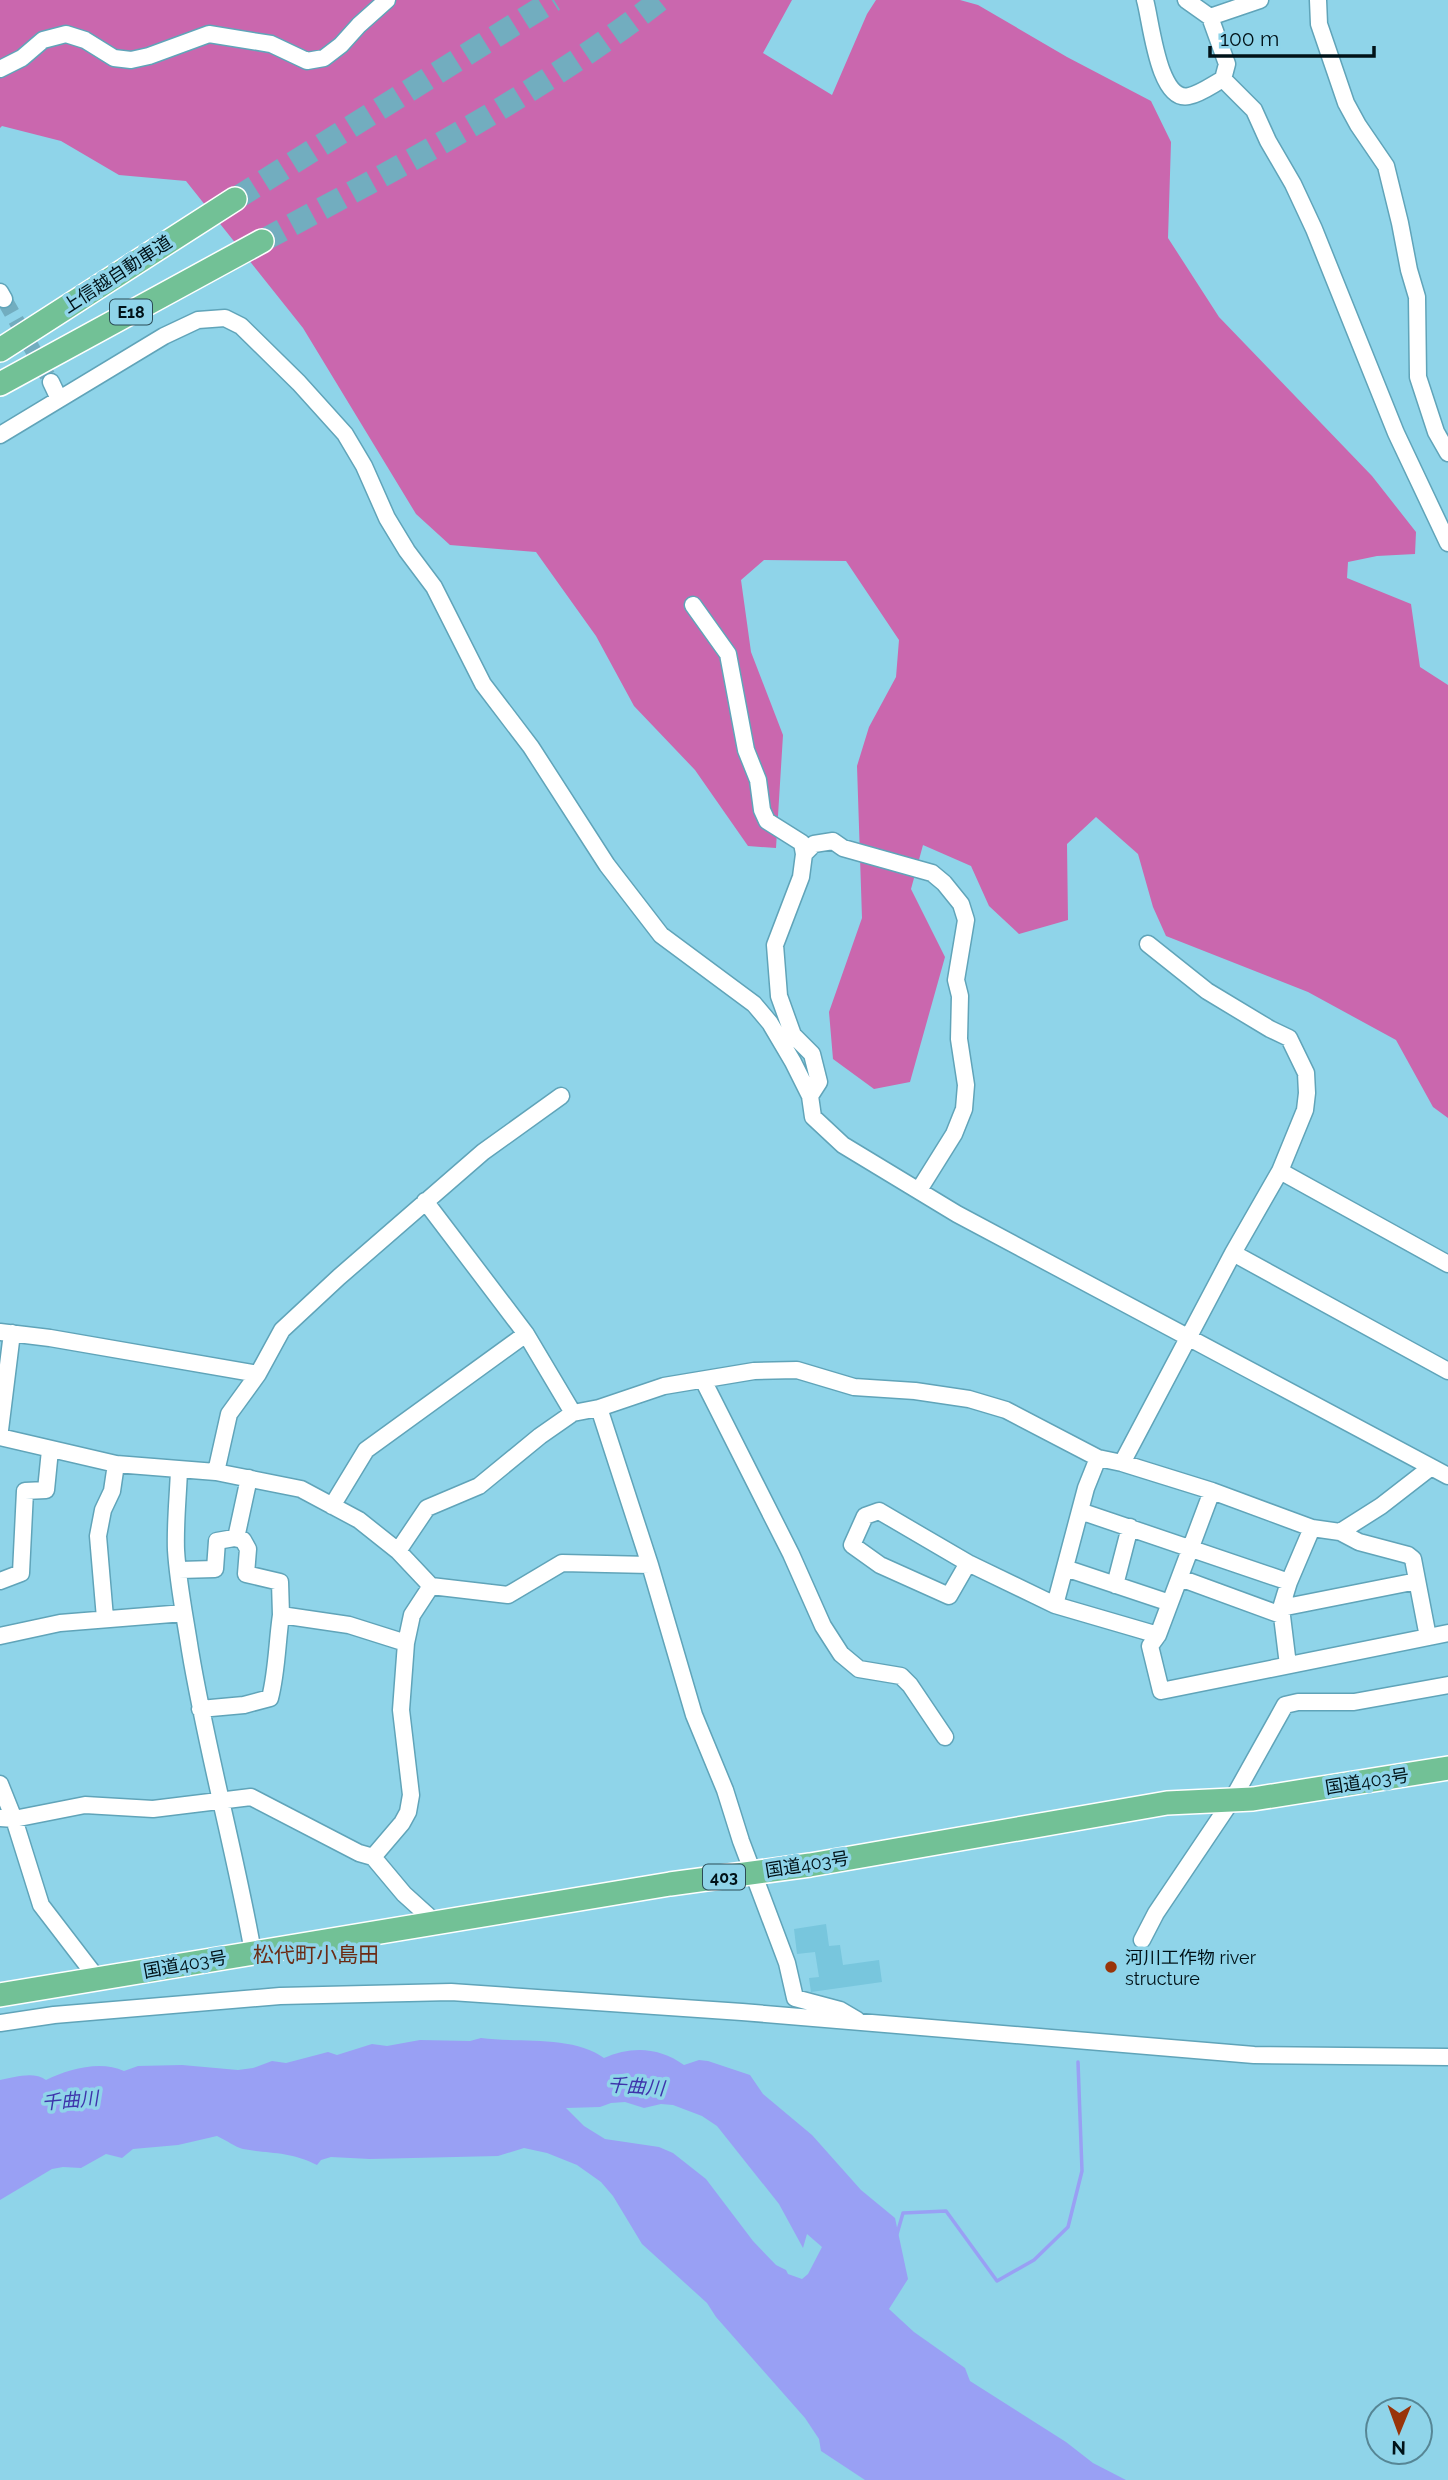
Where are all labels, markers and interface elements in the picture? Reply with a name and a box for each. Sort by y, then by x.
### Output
scale bar [1210,14,1374,58]
text: 100 m [1220,26,1279,51]
street label: 上信越自動車道 [58,231,176,317]
road number: E18 [110,300,152,324]
street label: 国道403号 [1324,1764,1410,1798]
street label: 国道403号 [764,1847,850,1881]
road number: 403 [703,1865,745,1890]
district label: 松代町小島田 [253,1942,379,1967]
street label: 国道403号 [142,1946,228,1982]
place label: 河川工作物 river structure [1125,1947,1257,1989]
marker: 河川工作物 river structure [1103,1959,1119,1975]
water label: 千曲川 [607,2073,667,2099]
water label: 千曲川 [41,2086,101,2113]
north arrow [1364,2396,1434,2466]
text: N [1391,2437,1406,2459]

